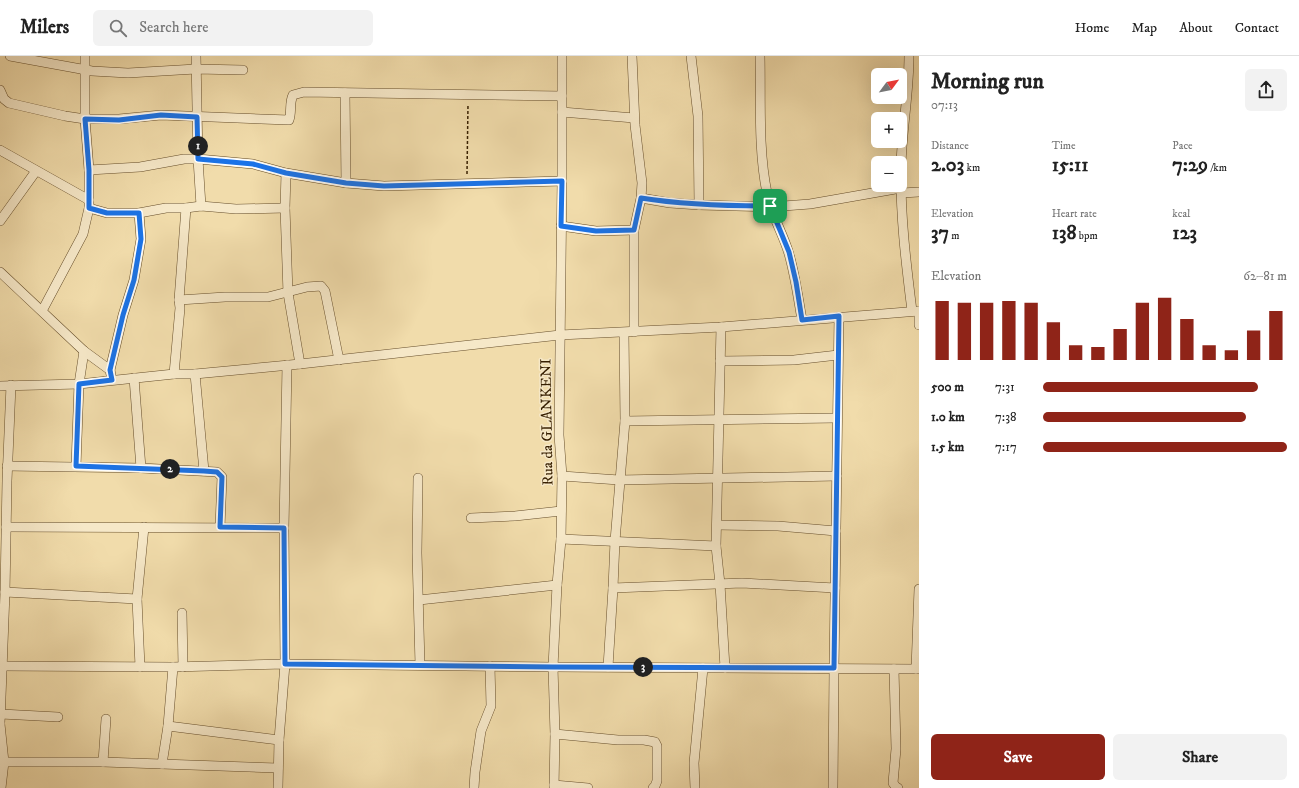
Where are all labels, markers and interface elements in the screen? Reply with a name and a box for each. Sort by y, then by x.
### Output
search box [93,10,373,46]
text: Milers [20,16,69,39]
icon: search [107,17,129,39]
text: Search here [139,18,209,37]
text: Home [1075,19,1109,37]
text: Map [1131,19,1157,37]
text: About [1179,19,1213,37]
text: Contact [1235,19,1279,37]
north arrow [871,68,907,104]
map controls [871,68,907,192]
text: Morning run [931,68,1044,95]
button: share [1245,69,1287,111]
text: 07:13 [931,97,958,113]
button: + [871,112,907,148]
pin: 1 [188,136,208,156]
text: 1 [196,139,200,153]
text: Distance [931,139,969,153]
text: Time [1052,139,1076,153]
text: Pace [1172,139,1193,153]
text: 2.03 [931,153,964,178]
text: 15:11 [1052,153,1089,178]
text: 7:29 [1172,153,1208,178]
button: − [871,156,907,192]
text: km [964,161,980,175]
text: /km [1208,161,1227,175]
pin [753,189,787,223]
icon: arrive [759,195,781,217]
text: Elevation [931,207,974,221]
text: Heart rate [1052,207,1097,221]
text: kcal [1172,207,1190,221]
text: 37 [931,221,949,246]
text: 138 [1052,221,1076,246]
text: 123 [1172,221,1197,246]
text: m [949,229,960,243]
text: bpm [1076,229,1098,243]
text: Elevation [931,268,981,284]
text: 62–81 m [1243,268,1287,284]
street label: Rua da GLANKENI [536,358,558,486]
text: 500 m [931,379,964,395]
text: 7:31 [995,379,1015,395]
text: 1.0 km [931,409,965,425]
text: 7:38 [995,409,1017,425]
text: 1.5 km [931,439,964,455]
text: 7:17 [995,439,1017,455]
pin: 2 [160,459,180,479]
text: 2 [167,462,173,476]
pin: 3 [633,657,653,677]
text: 3 [641,660,645,674]
button: Save [931,734,1105,780]
button: Share [1113,734,1287,780]

